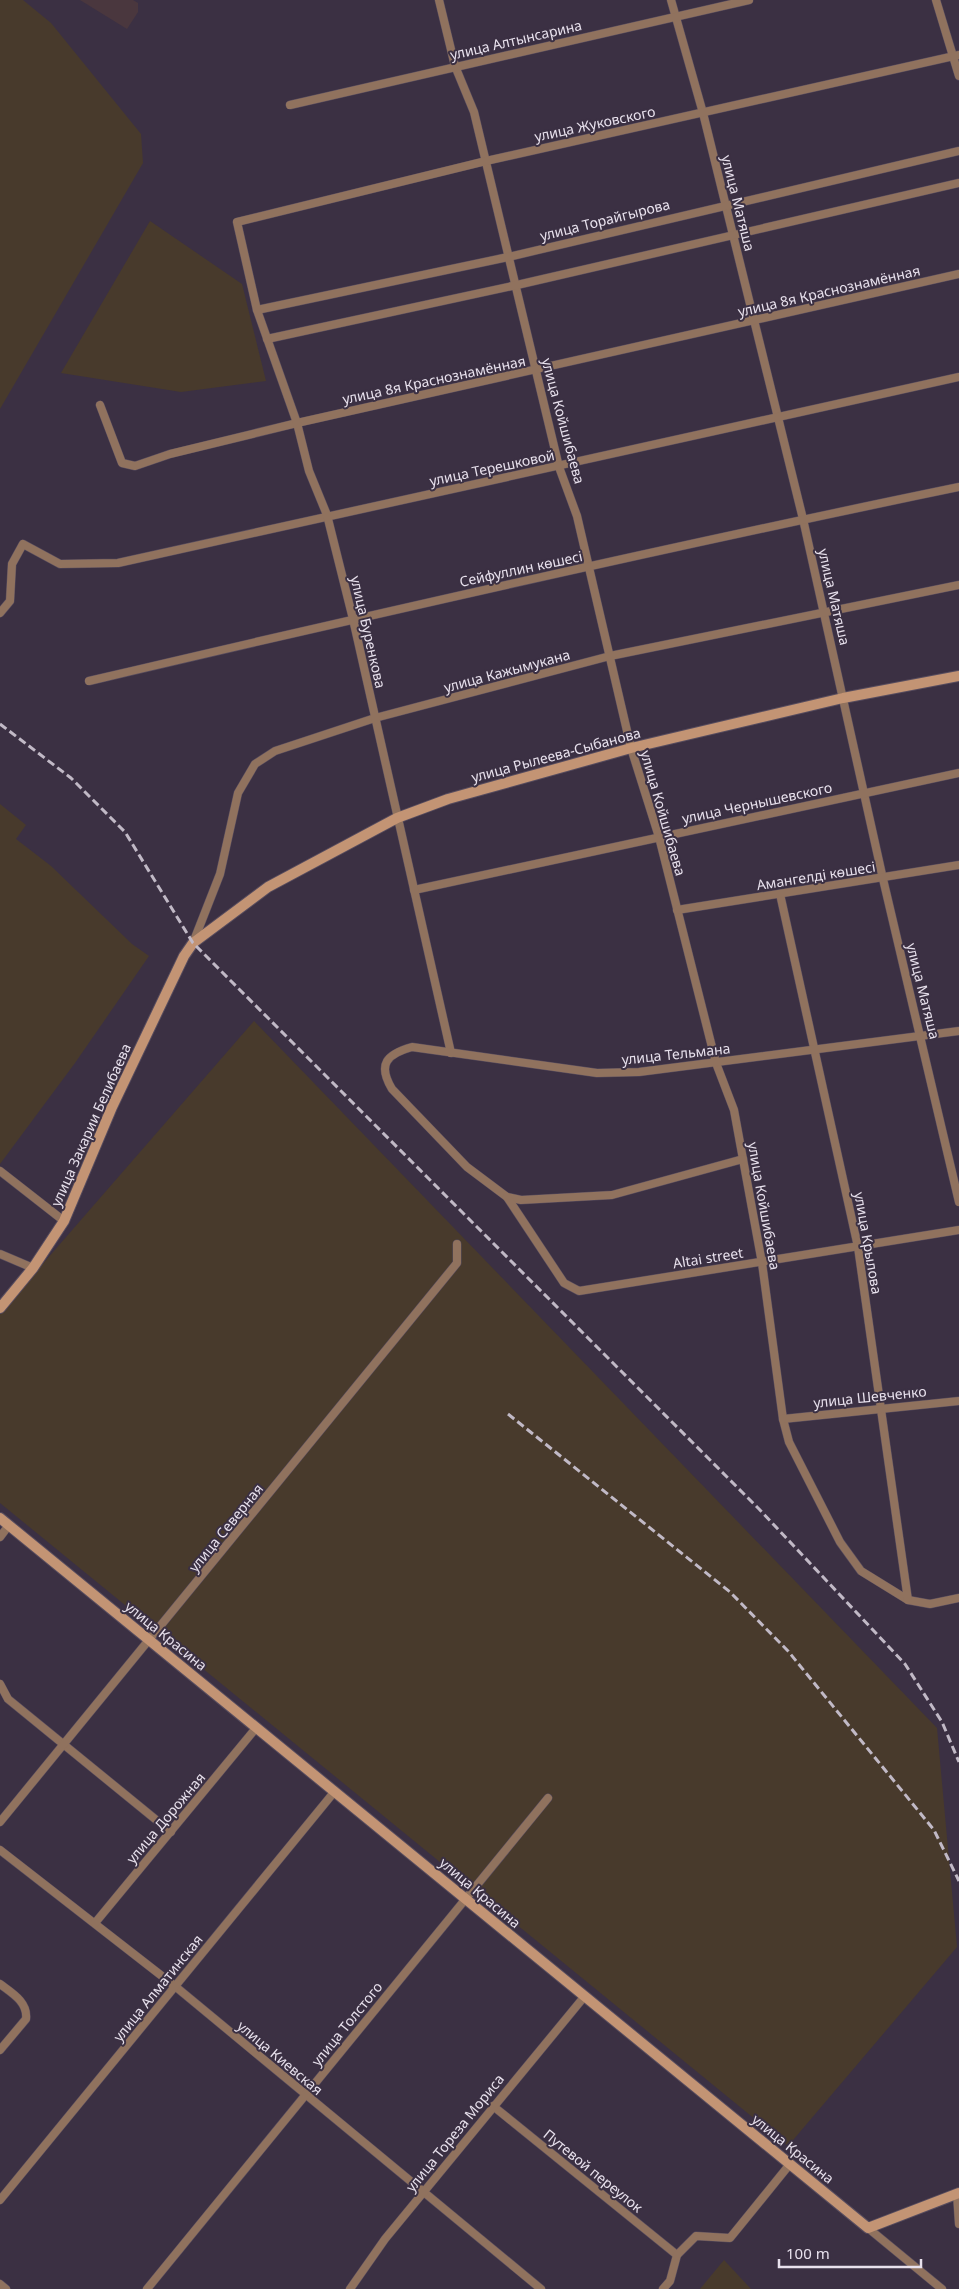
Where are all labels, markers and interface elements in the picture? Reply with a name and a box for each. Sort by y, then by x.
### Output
street label: улица Алтынсарина [448,15,584,64]
street label: улица Жуковского [533,101,657,146]
street label: улица Матяша [717,153,760,253]
street label: улица Торайгырова [538,194,672,245]
street label: улица 8я Краснознамённая [736,260,922,321]
street label: улица 8я Краснознамённая [341,351,527,408]
street label: улица Койшибаева [538,356,589,486]
street label: улица Терешковой [428,445,556,490]
street label: Сейфуллин көшесі [458,546,584,591]
street label: улица Матяша [814,547,855,647]
street label: улица Буренкова [346,574,391,690]
street label: улица Кажымукана [442,645,572,697]
street label: улица Рылеева-Сыбанова [469,723,643,786]
street label: улица Койшибаева [636,748,690,878]
street label: улица Чернышевского [680,777,834,828]
street label: Амангелді көшесі [755,857,877,894]
street label: улица Матяша [902,941,945,1041]
street label: улица Тельмана [621,1038,731,1069]
street label: улица Закарии Белибаева [46,1040,135,1209]
street label: улица Койшибаева [744,1140,785,1271]
street label: улица Крылова [850,1190,887,1295]
street label: Altai street [671,1243,744,1272]
street label: улица Шевченко [813,1381,927,1412]
street label: улица Северная [184,1480,267,1576]
street label: улица Красина [121,1597,211,1675]
street label: улица Дорожная [122,1768,209,1867]
street label: улица Красина [436,1853,525,1932]
street label: улица Алматинская [109,1930,207,2045]
street label: улица Толстого [307,1978,386,2070]
street label: улица Киевская [233,2016,327,2099]
street label: улица Тореза Мориса [401,2070,508,2195]
street label: улица Красина [748,2110,838,2188]
street label: Путевой переулок [540,2125,647,2217]
scale bar [779,2236,922,2268]
text: 100 m [786,2243,830,2263]

